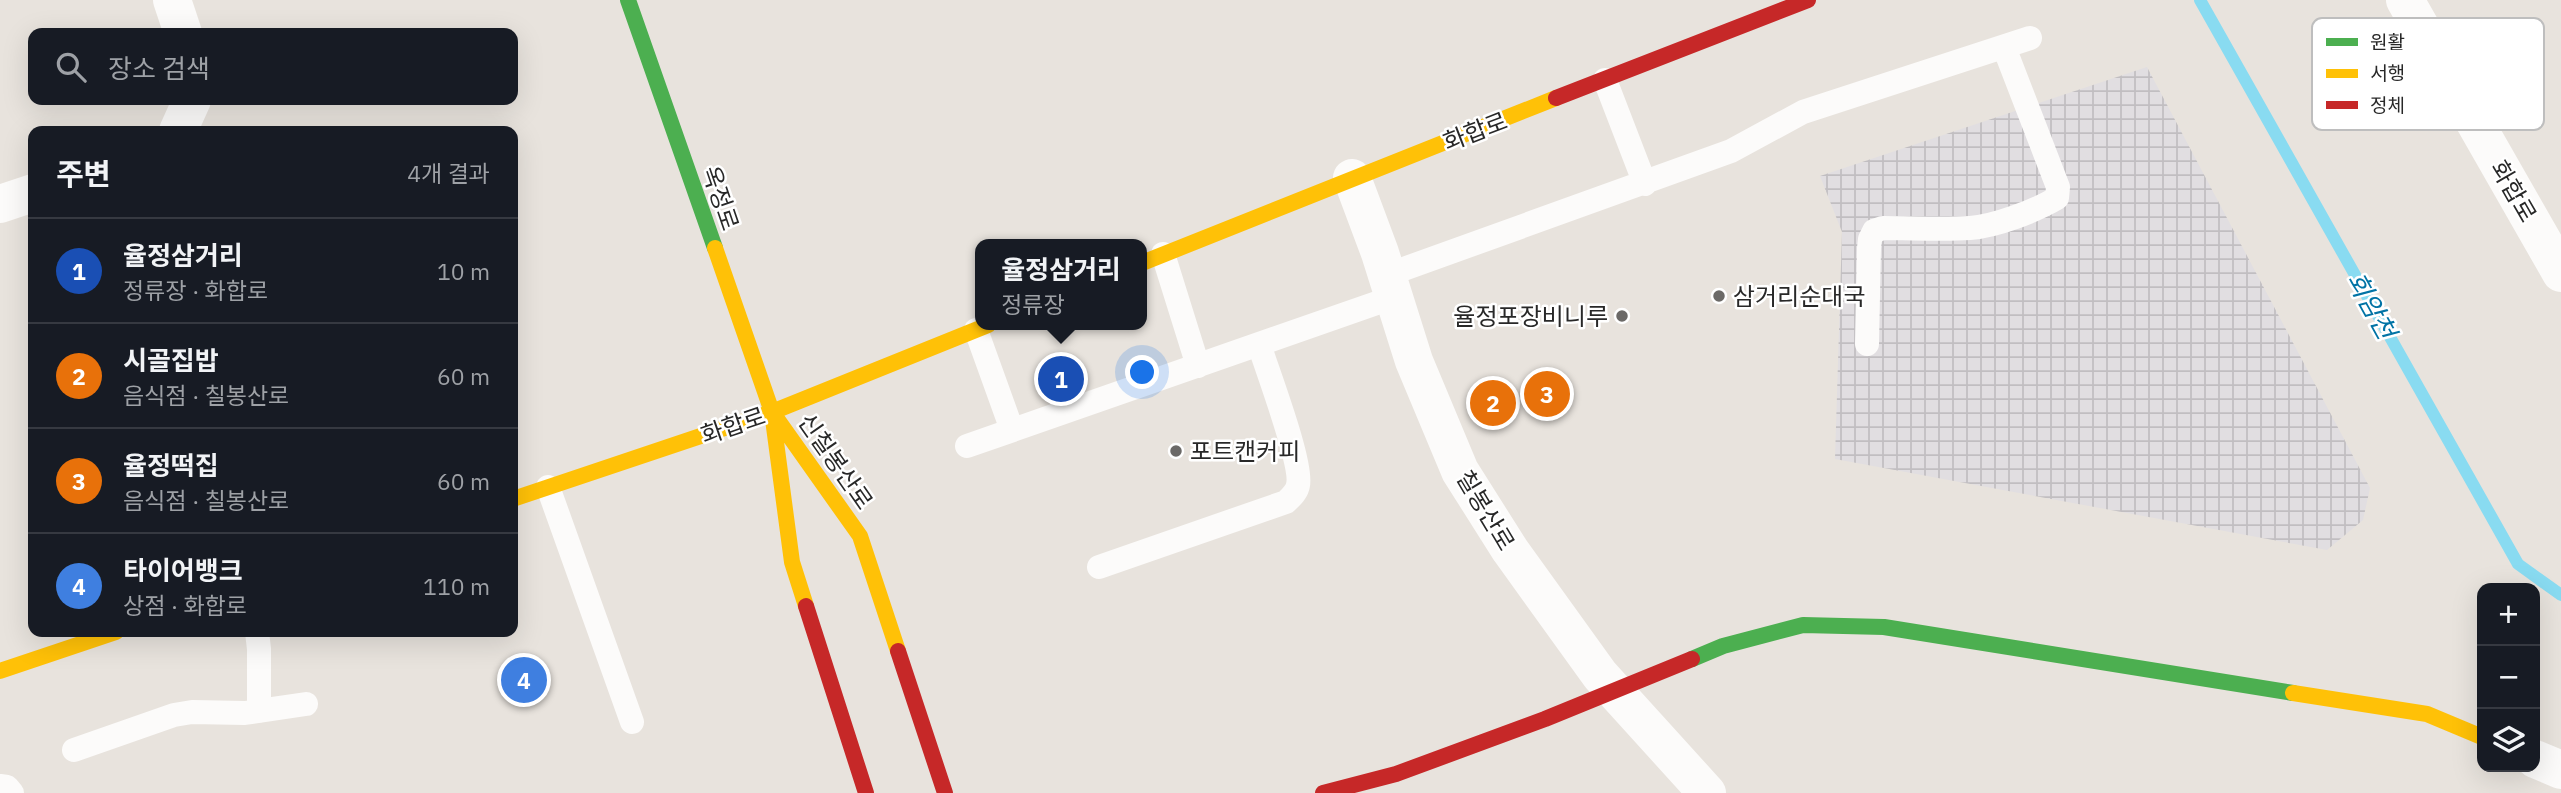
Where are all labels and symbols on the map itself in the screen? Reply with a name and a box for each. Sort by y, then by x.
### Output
legend [2312,18,2544,130]
text: 원활 [2370,30,2405,54]
text: 서행 [2370,61,2405,85]
text: 정체 [2370,93,2405,117]
street label: 화합로 [1438,104,1512,158]
street label: 화합로 [2484,154,2544,228]
street label: 옥정로 [695,161,747,235]
water label: 회암천 [2340,265,2406,347]
place label: 삼거리순대국 [1733,280,1865,312]
marker: 삼거리순대국 [1711,288,1727,304]
place label: 율정포장비니루 [1453,300,1608,332]
marker: 율정포장비니루 [1614,308,1630,324]
pin: 1 [1038,353,1084,405]
your location [1125,355,1159,389]
pin: 3 [1524,368,1570,420]
pin: 2 [1470,377,1516,429]
street label: 화합로 [696,399,770,451]
street label: 신칠봉산로 [791,407,881,515]
place label: 포트캔커피 [1190,435,1300,467]
marker: 포트캔커피 [1168,443,1184,459]
street label: 칠봉산로 [1450,464,1522,556]
pin: 4 [501,654,547,706]

